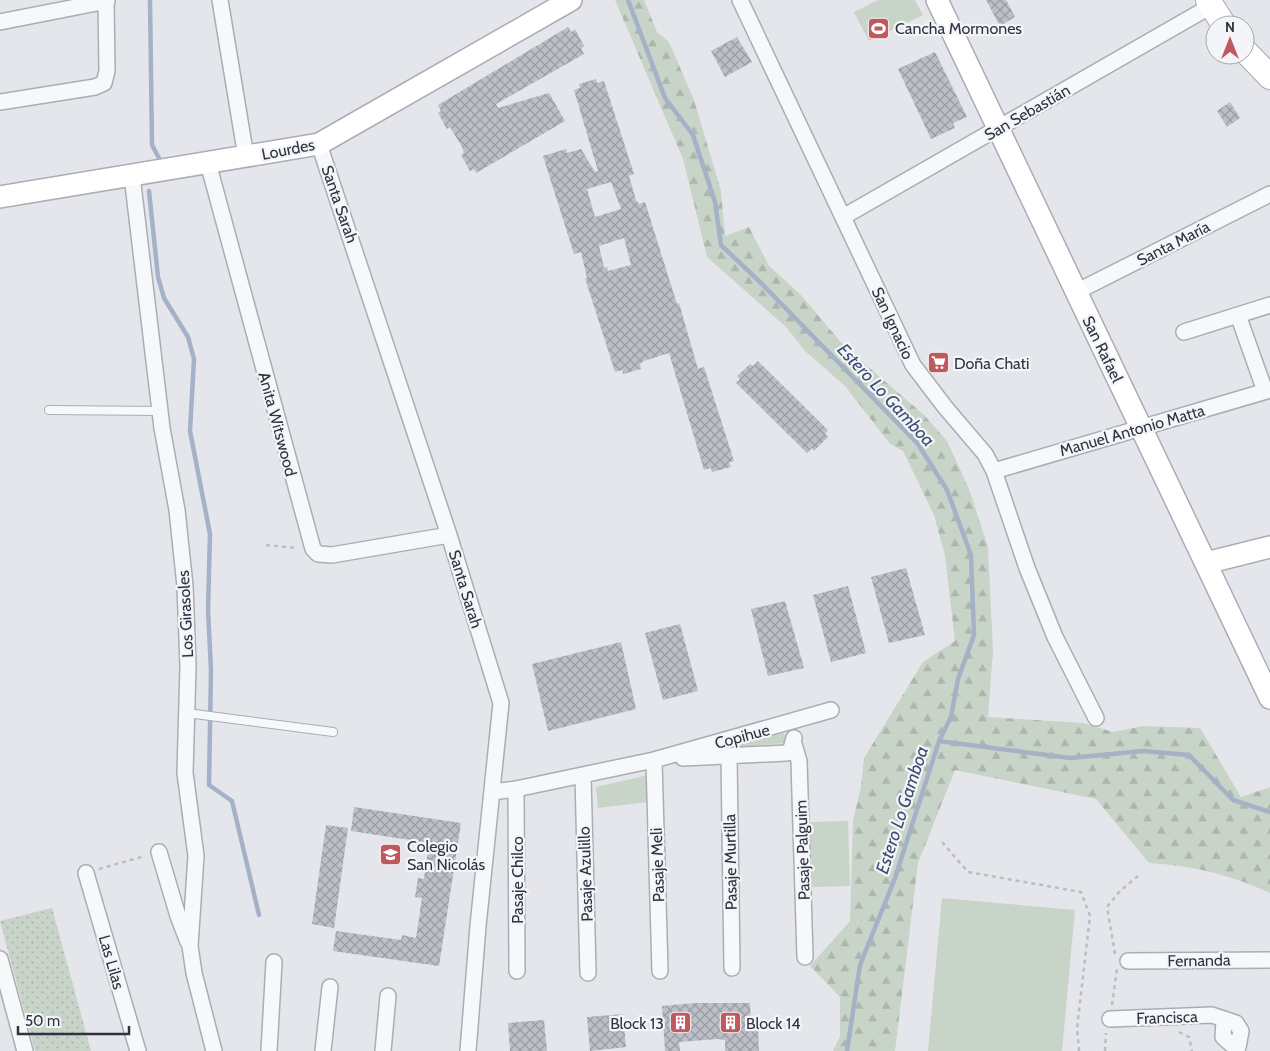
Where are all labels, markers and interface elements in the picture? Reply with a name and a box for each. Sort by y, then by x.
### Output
north arrow [1205,15,1255,65]
sports icon: Cancha Mormones [867,16,891,40]
text: N [1225,18,1235,36]
place label: Cancha Mormones [895,19,1022,38]
street label: San Sebastián [981,80,1073,145]
street label: Lourdes [260,135,317,164]
street label: Santa Sarah [317,163,362,245]
street label: Santa María [1134,217,1213,270]
street label: San Ignacio [868,284,918,363]
street label: San Rafael [1078,313,1127,386]
water label: Estero Lo Gamboa [833,339,939,451]
supermarket icon: Doña Chati [926,351,950,375]
place label: Doña Chati [954,354,1029,373]
street label: Anita Witswood [254,370,301,478]
street label: Manuel Antonio Matta [1057,401,1207,460]
street label: Santa Sarah [445,548,486,631]
street label: Los Girasoles [174,569,197,658]
street label: Copihue [713,720,772,753]
water label: Estero Lo Gamboa [871,743,933,877]
street label: Pasaje Palguim [791,800,814,900]
street label: Pasaje Murtilla [720,813,741,910]
street label: Pasaje Azulillo [574,826,597,922]
street label: Pasaje Meli [647,828,668,902]
street label: Pasaje Chilco [508,836,527,924]
place label: Colegio San Nicolás [407,837,485,874]
school or university icon: Colegio San Nicolás [379,843,403,867]
street label: Las Lilas [95,933,128,992]
street label: Fernanda [1167,950,1231,971]
scale bar [18,1004,129,1036]
street label: Francisca [1136,1007,1198,1028]
building icon: Block 13 [668,1011,692,1035]
building icon: Block 14 [718,1011,742,1035]
text: 50 m [25,1012,60,1030]
place label: Block 13 [610,1014,664,1033]
place label: Block 14 [746,1014,800,1033]

